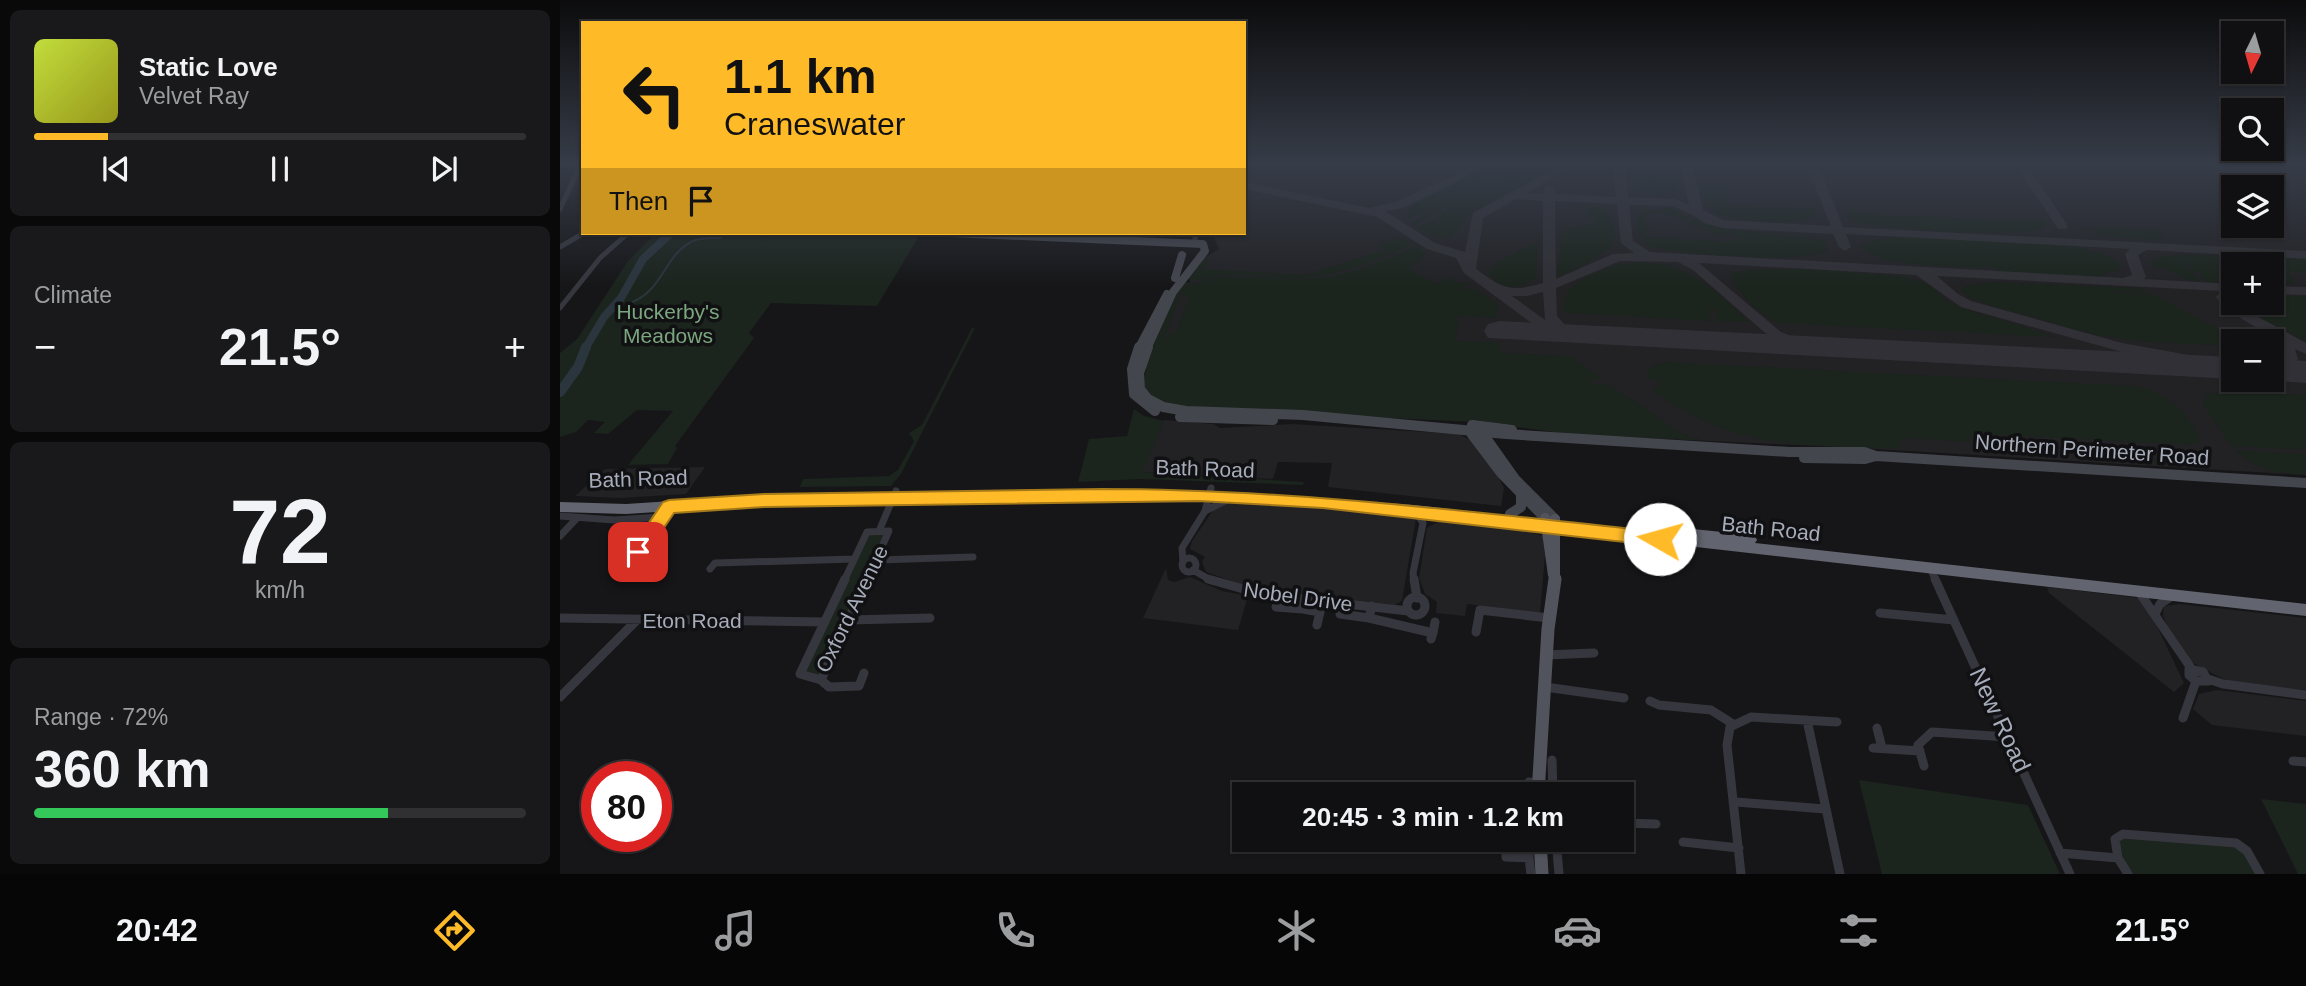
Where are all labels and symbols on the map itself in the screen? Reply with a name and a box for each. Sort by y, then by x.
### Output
north arrow [2221,21,2284,84]
park label: Huckerby's Meadows [616,300,720,347]
street label: Northern Perimeter Road [1974,430,2210,469]
street label: Bath Road [1155,455,1255,482]
street label: Bath Road [588,465,688,492]
position arrow [1623,502,1697,576]
street label: Bath Road [1720,512,1822,545]
pin [608,522,668,582]
street label: Oxford Avenue [811,541,892,676]
street label: Nobel Drive [1242,577,1354,616]
street label: Eton Road [642,609,742,632]
street label: New Road [1965,663,2036,776]
speed limit sign: 80 [581,761,672,852]

